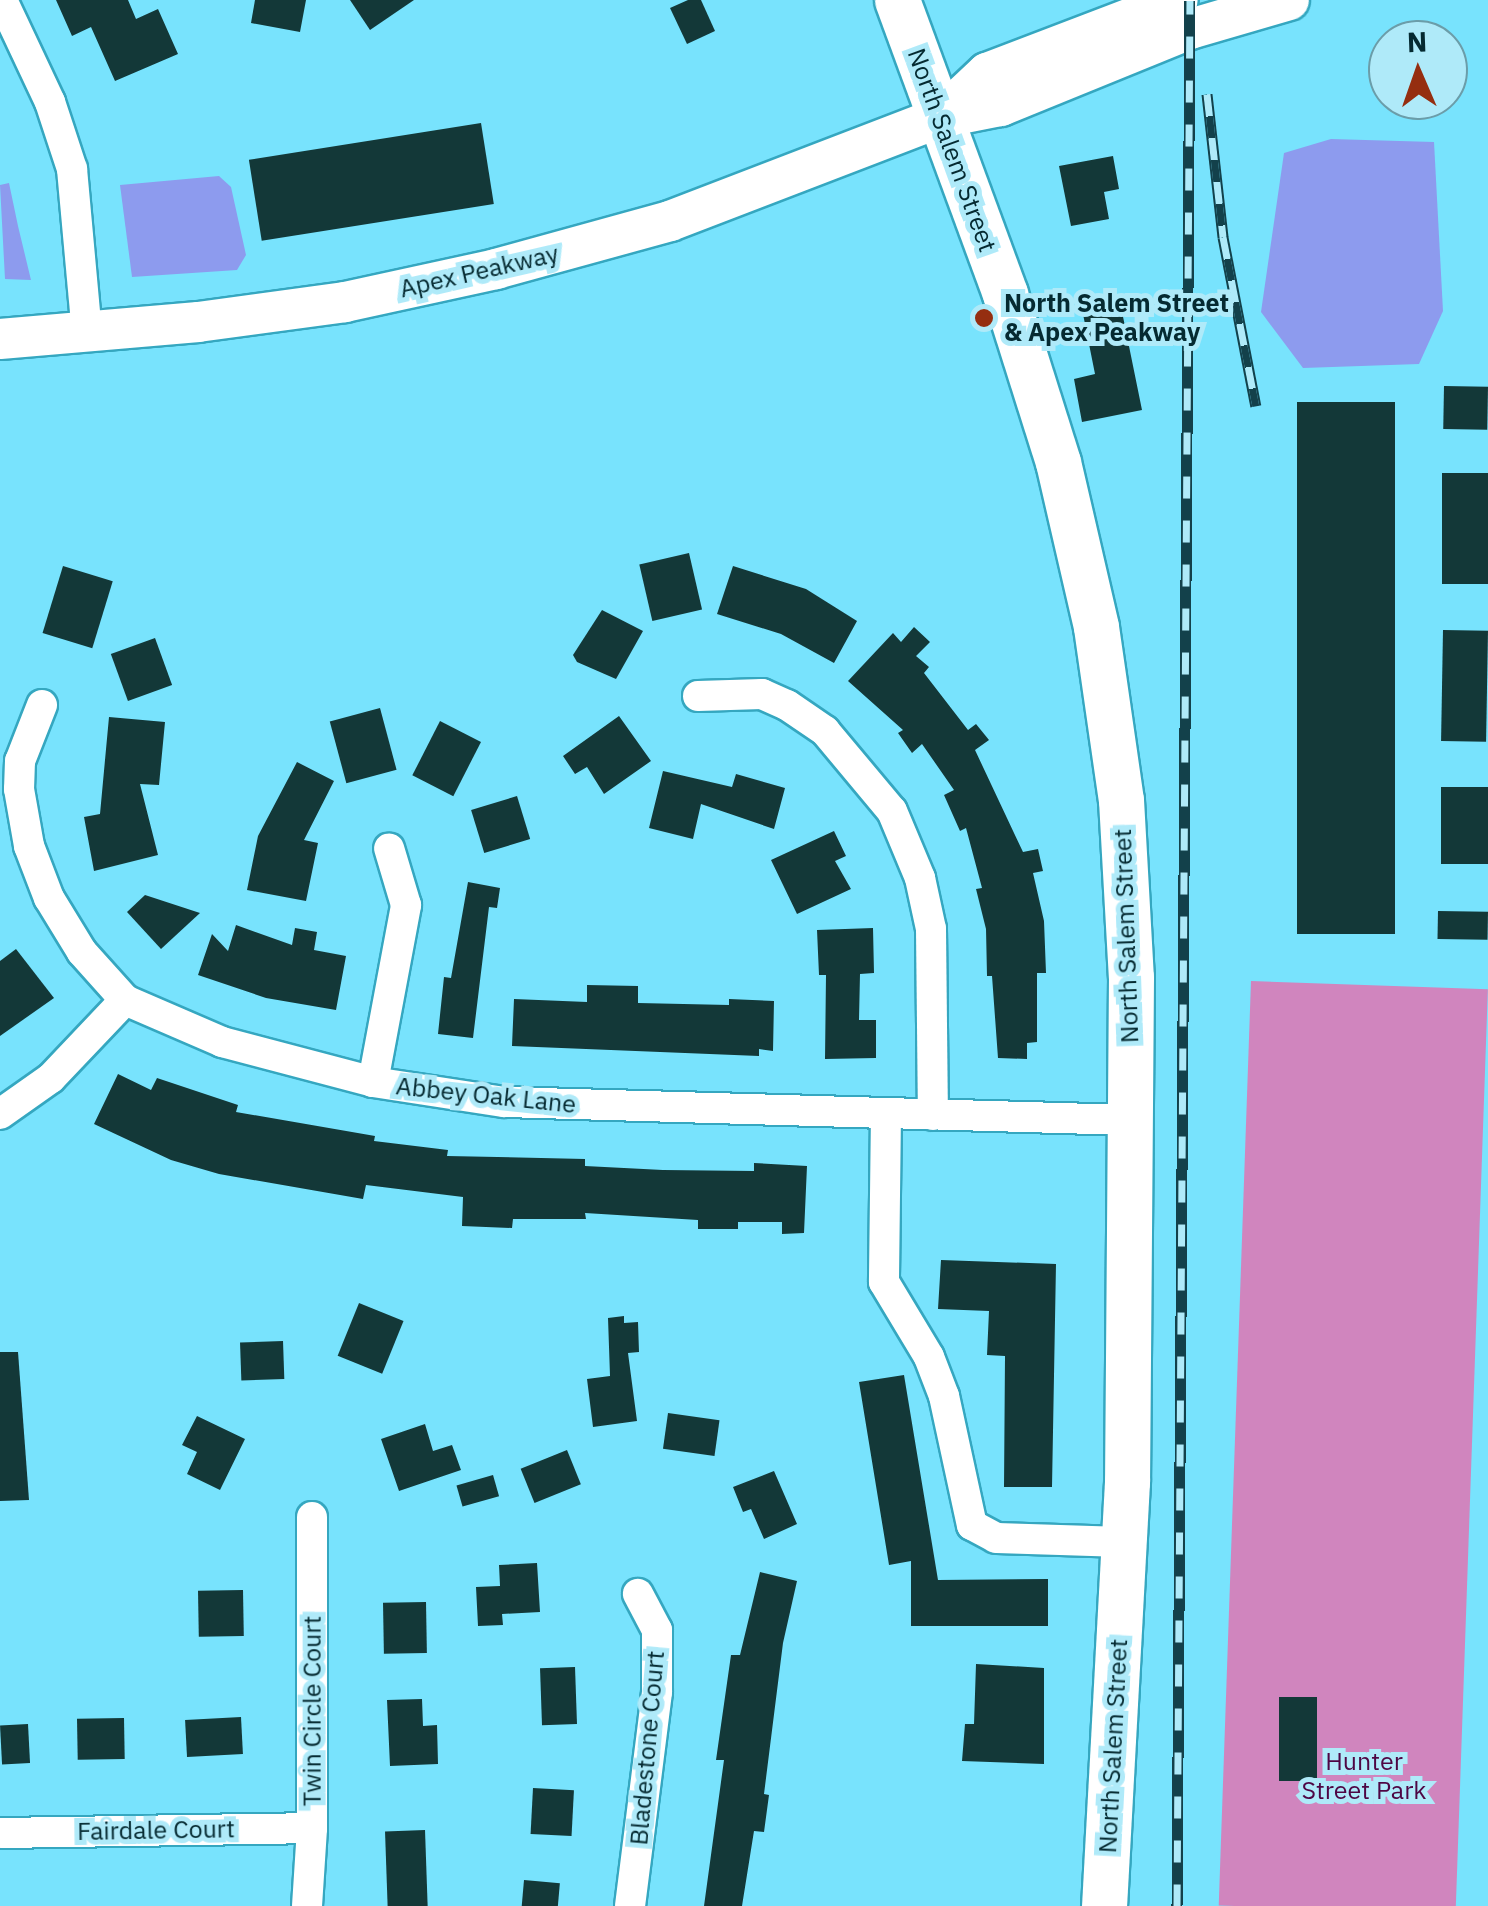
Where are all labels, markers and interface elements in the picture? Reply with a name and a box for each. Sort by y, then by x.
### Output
north arrow [1368,20,1468,120]
text: N [1406,23,1428,60]
street label: North Salem Street [901,44,1003,256]
street label: Apex Peakway [397,238,561,304]
place label: North Salem Street & Apex Peakway [1004,289,1229,348]
marker: North Salem Street & Apex Peakway [973,307,995,329]
street label: North Salem Street [1107,828,1145,1044]
street label: Abbey Oak Lane [394,1071,578,1119]
street label: Twin Circle Court [297,1616,327,1806]
street label: North Salem Street [1092,1638,1134,1854]
street label: Bladestone Court [624,1650,670,1846]
park label: Hunter Street Park [1301,1747,1427,1806]
street label: Fairdale Court [77,1814,235,1846]

